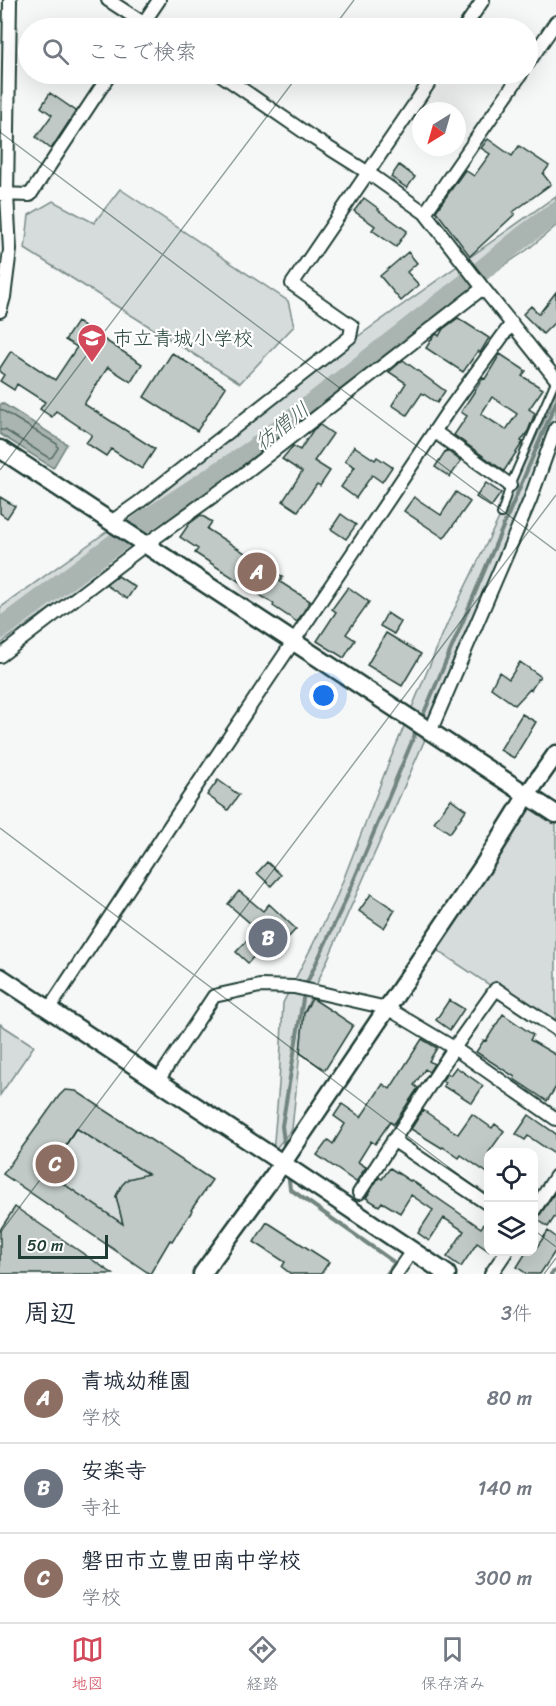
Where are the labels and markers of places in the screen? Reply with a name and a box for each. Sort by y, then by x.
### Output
place label: 市立青城小学校 [113,321,253,356]
school or university icon: 市立青城小学校 [76,322,108,364]
pin: A [238,550,276,594]
pin: B [248,916,288,960]
pin: C [36,1142,74,1186]

